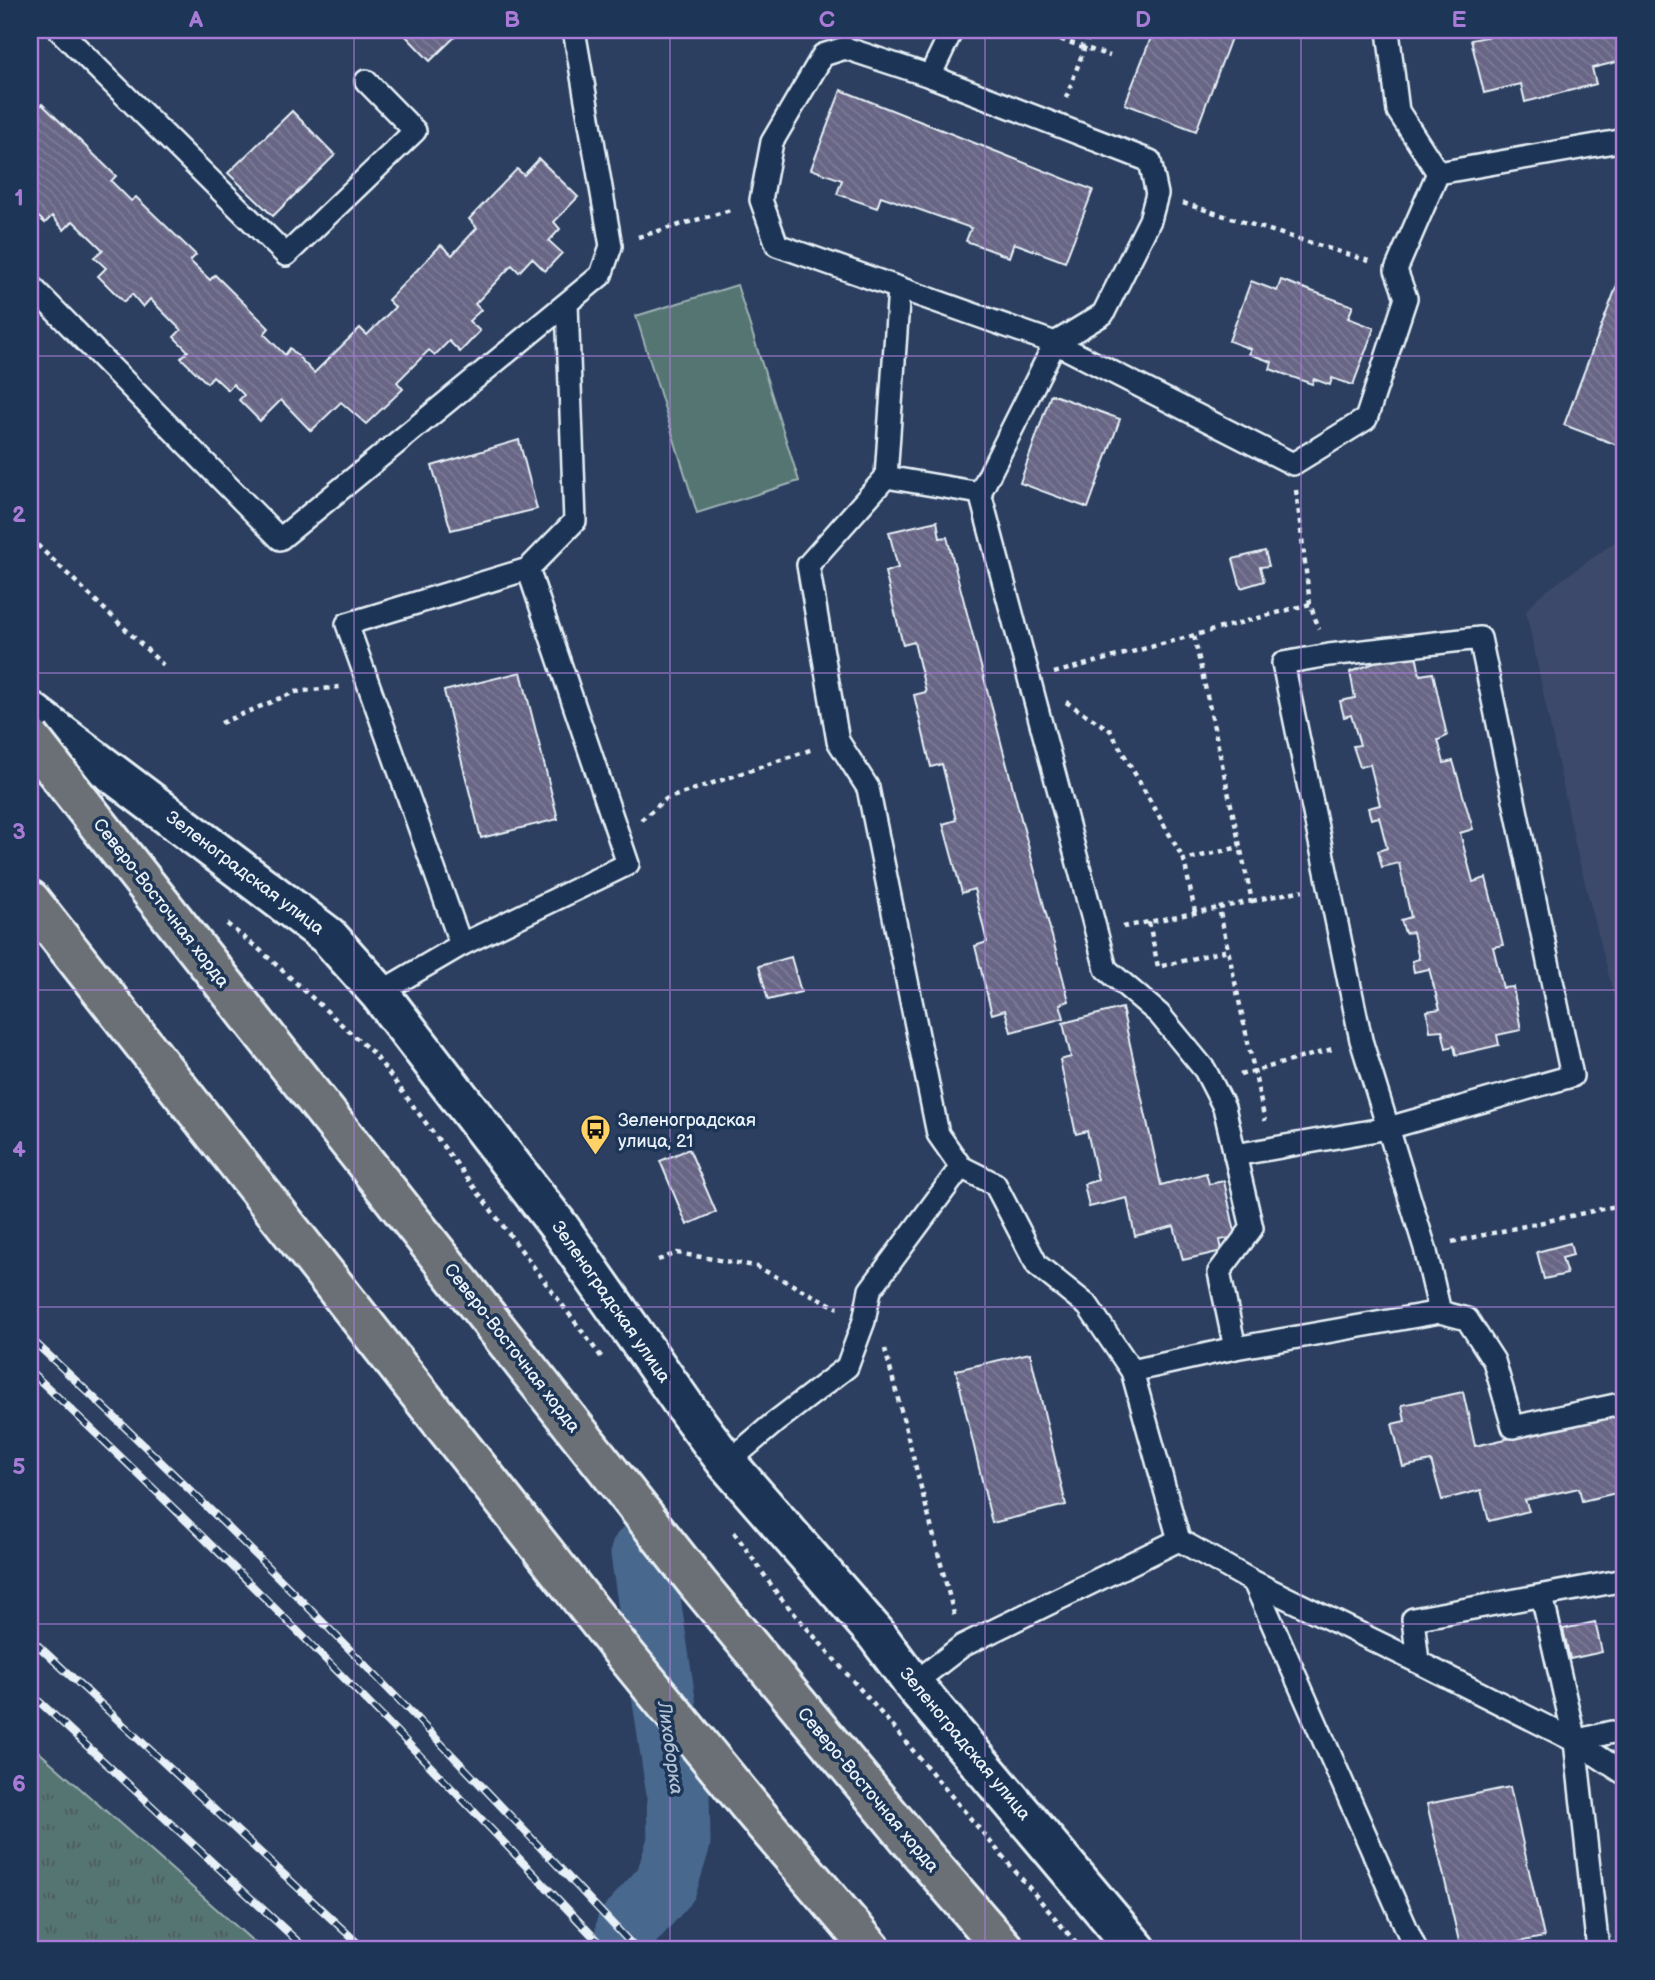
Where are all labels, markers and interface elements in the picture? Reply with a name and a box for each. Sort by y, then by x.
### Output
text: A [188,6,204,34]
text: B [504,6,520,34]
text: C [819,6,835,34]
text: D [1135,6,1151,34]
text: E [1452,6,1467,34]
text: 1 [14,184,24,212]
text: 2 [12,501,26,529]
street label: Зеленоградская улица [162,807,329,940]
street label: Северо-Восточная хорда [89,814,234,992]
text: 3 [12,818,26,846]
place label: Зеленоградская улица, 21 [618,1110,756,1152]
bus stop icon: Зеленоградская улица, 21 [578,1113,612,1157]
text: 4 [12,1136,26,1164]
street label: Зеленоградская улица [547,1217,675,1387]
street label: Северо-Восточная хорда [440,1259,585,1437]
text: 5 [12,1453,26,1481]
street label: Зеленоградская улица [895,1663,1035,1825]
water label: Лихоборка [652,1699,688,1796]
street label: Северо-Восточная хорда [793,1703,943,1877]
text: 6 [12,1770,26,1798]

